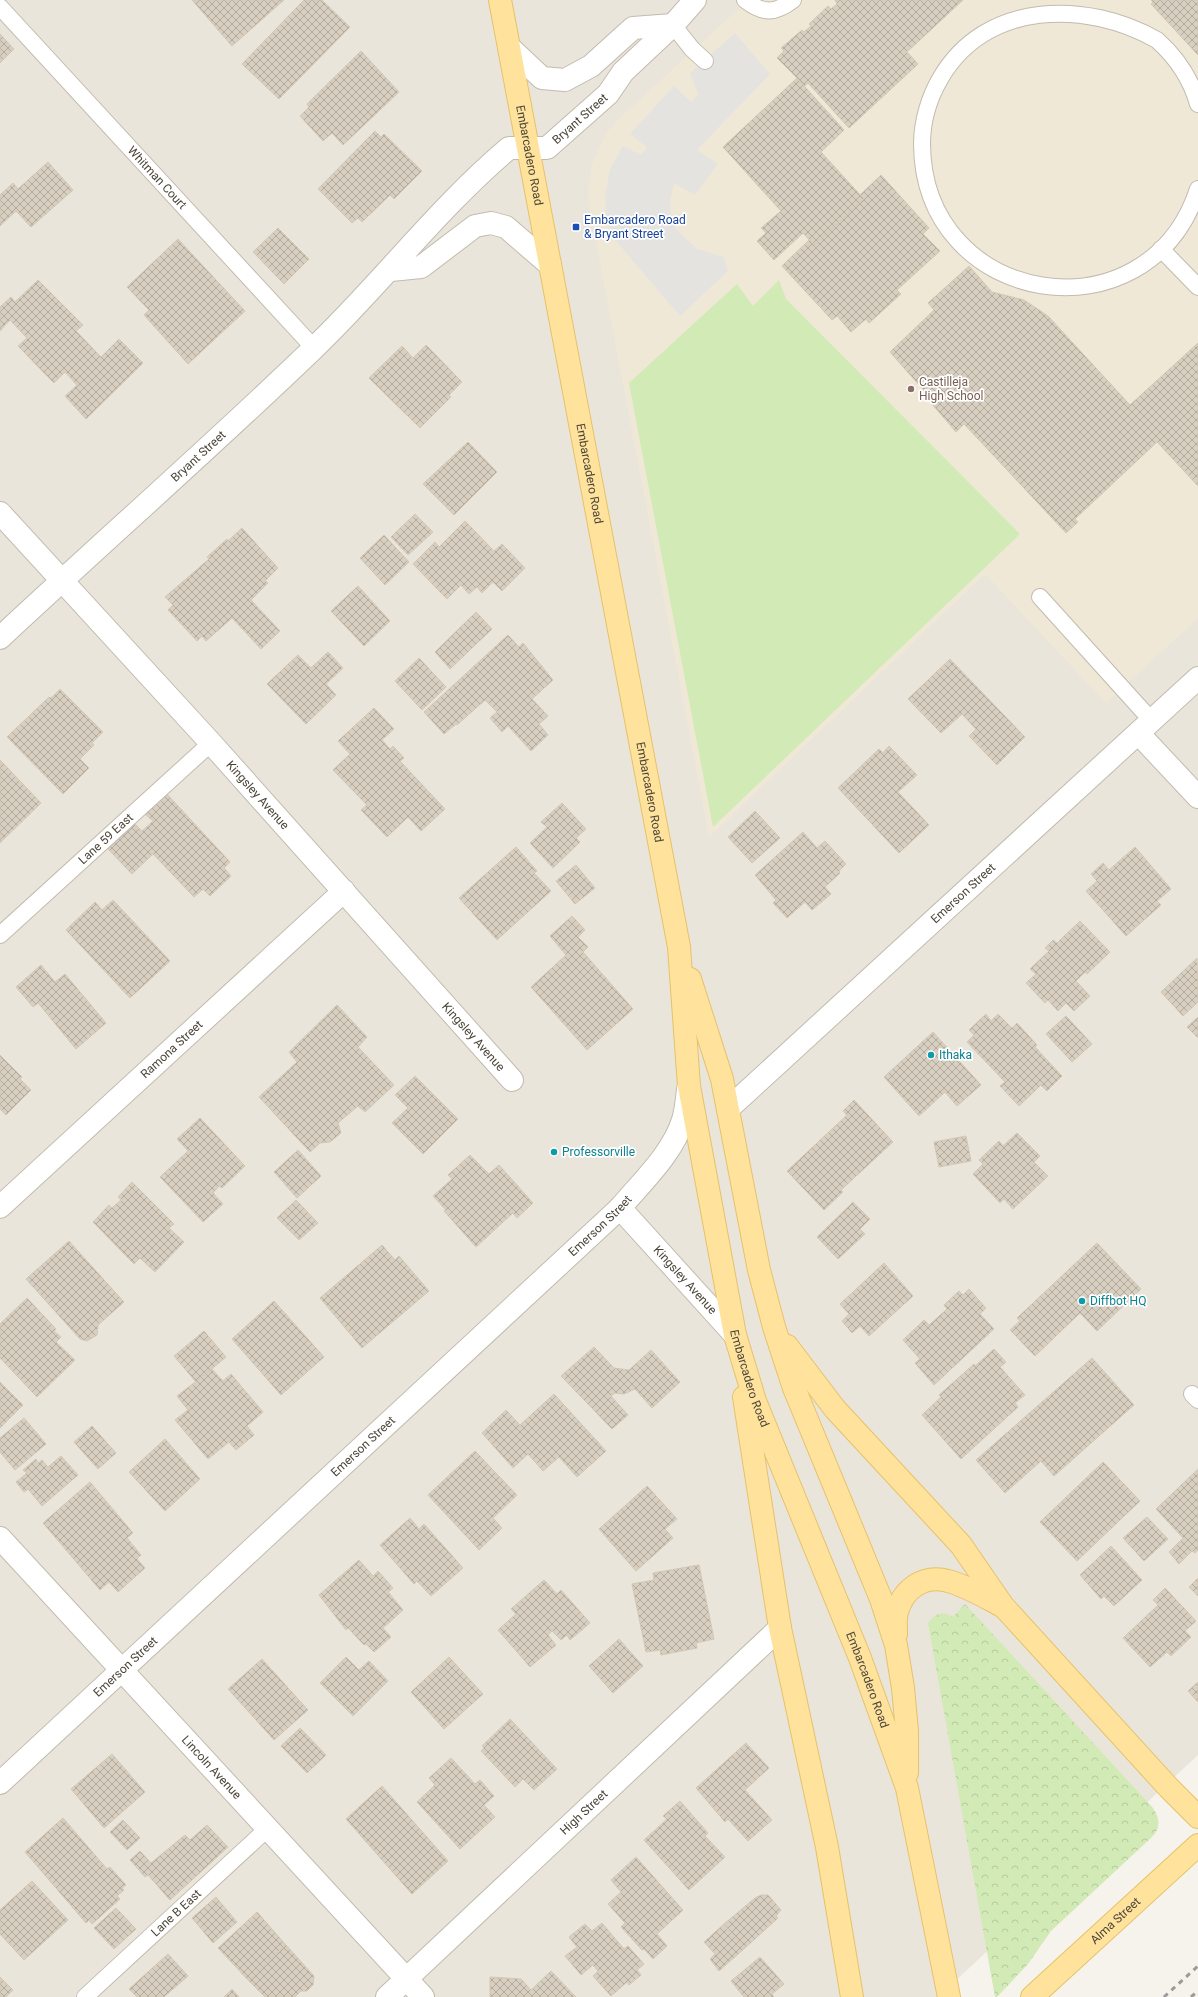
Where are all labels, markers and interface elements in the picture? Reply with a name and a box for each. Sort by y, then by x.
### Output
street label: Bryant Street [550,91,611,147]
street label: Embarcadero Road [513,104,546,207]
street label: Whitman Court [125,143,190,212]
place label: Embarcadero Road & Bryant Street [584,213,686,241]
marker: Embarcadero Road & Bryant Street [571,222,581,232]
place label: Castilleja High School [919,375,983,403]
marker: Castilleja High School [906,384,916,394]
street label: Embarcadero Road [573,422,606,525]
street label: Bryant Street [168,428,229,485]
street label: Embarcadero Road [633,741,666,843]
street label: Kingsley Avenue [223,758,292,832]
street label: Lane 59 East [76,810,136,867]
street label: Emerson Street [928,860,998,926]
street label: Kingsley Avenue [439,1000,508,1074]
street label: Ramona Street [138,1017,206,1081]
place label: Ithaka [939,1048,972,1062]
marker: Ithaka [926,1050,936,1060]
place label: Professorville [562,1145,635,1159]
marker: Professorville [549,1147,559,1157]
street label: Emerson Street [566,1193,635,1259]
street label: Kingsley Avenue [651,1243,720,1317]
place label: Diffbot HQ [1090,1294,1146,1308]
marker: Diffbot HQ [1077,1296,1087,1306]
street label: Embarcadero Road [727,1329,772,1429]
street label: Emerson Street [328,1413,398,1479]
street label: Embarcadero Road [843,1630,892,1730]
street label: Emerson Street [90,1634,160,1700]
street label: Lincoln Avenue [179,1733,244,1802]
street label: High Street [557,1787,610,1838]
street label: Lane B East [148,1886,204,1939]
street label: Alma Street [1088,1894,1143,1947]

